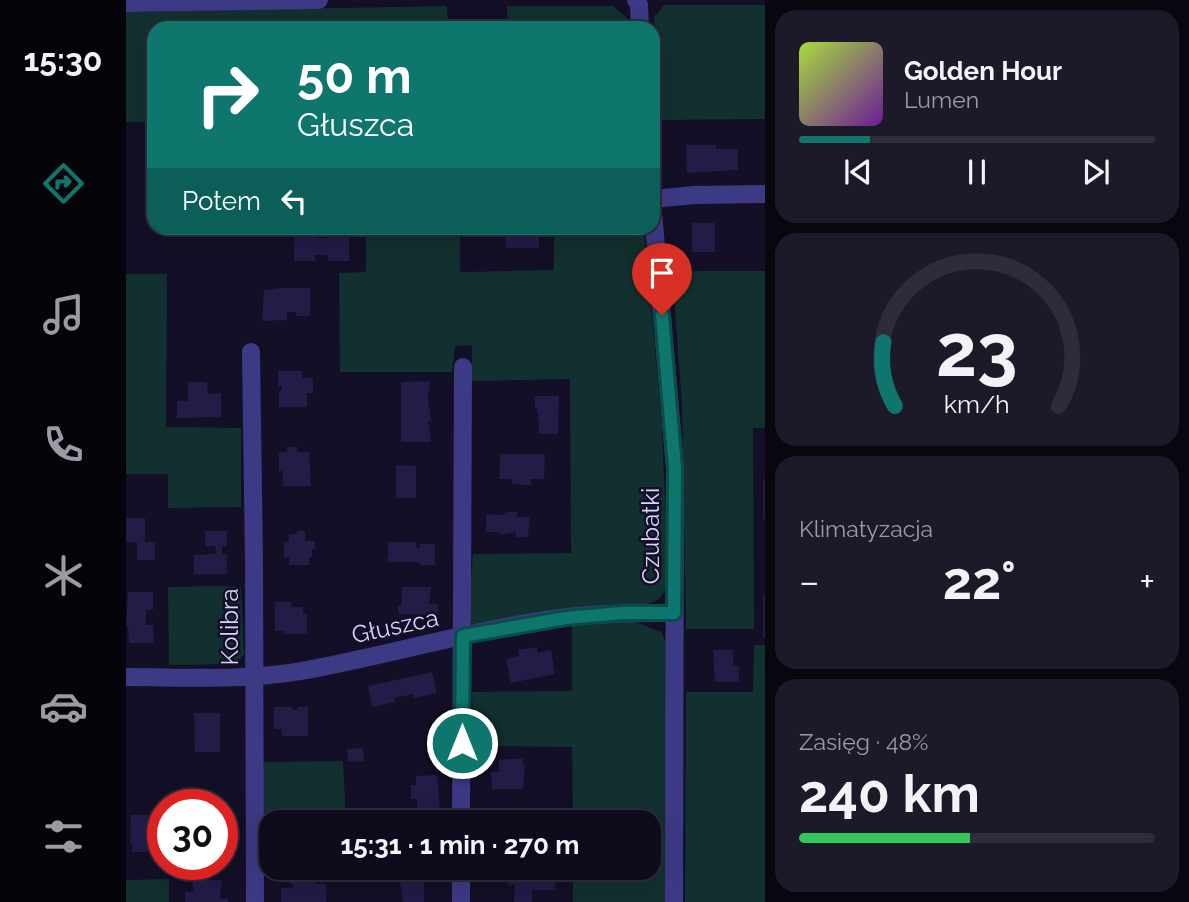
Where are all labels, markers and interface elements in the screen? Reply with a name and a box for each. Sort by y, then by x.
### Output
text: 15:30 [24,41,102,78]
text: 50 m [297,47,412,104]
icon: right [182,49,273,140]
text: Golden Hour [904,56,1062,86]
text: Lumen [904,86,979,113]
text: Głuszca [297,106,414,143]
icon: previous [839,153,877,191]
icon: pause [958,153,996,191]
icon: next [1077,153,1115,191]
icon: directions [39,159,88,208]
icon: left [275,182,313,220]
text: Potem [182,186,261,216]
pin [632,243,692,315]
icon: arrive [643,254,681,292]
icon: music [39,290,88,339]
text: 23 [936,308,1018,393]
text: km/h [944,388,1010,418]
icon: phone [39,420,88,469]
street label: Czubatki [636,488,665,584]
text: Klimatyzacja [799,515,933,542]
text: 22° [943,550,1016,611]
icon: climate [39,551,88,600]
text: − [799,559,819,604]
text: + [1139,559,1155,604]
street label: Kolibra [215,589,244,666]
street label: Głuszca [349,603,441,649]
icon: car [39,682,88,731]
position arrow [425,706,499,780]
text: Zasięg · 48% [799,728,929,755]
text: 240 km [799,763,980,824]
speed limit sign: 30 [147,789,238,880]
icon: filters [39,812,88,861]
text: 15:31 · 1 min · 270 m [341,830,579,860]

